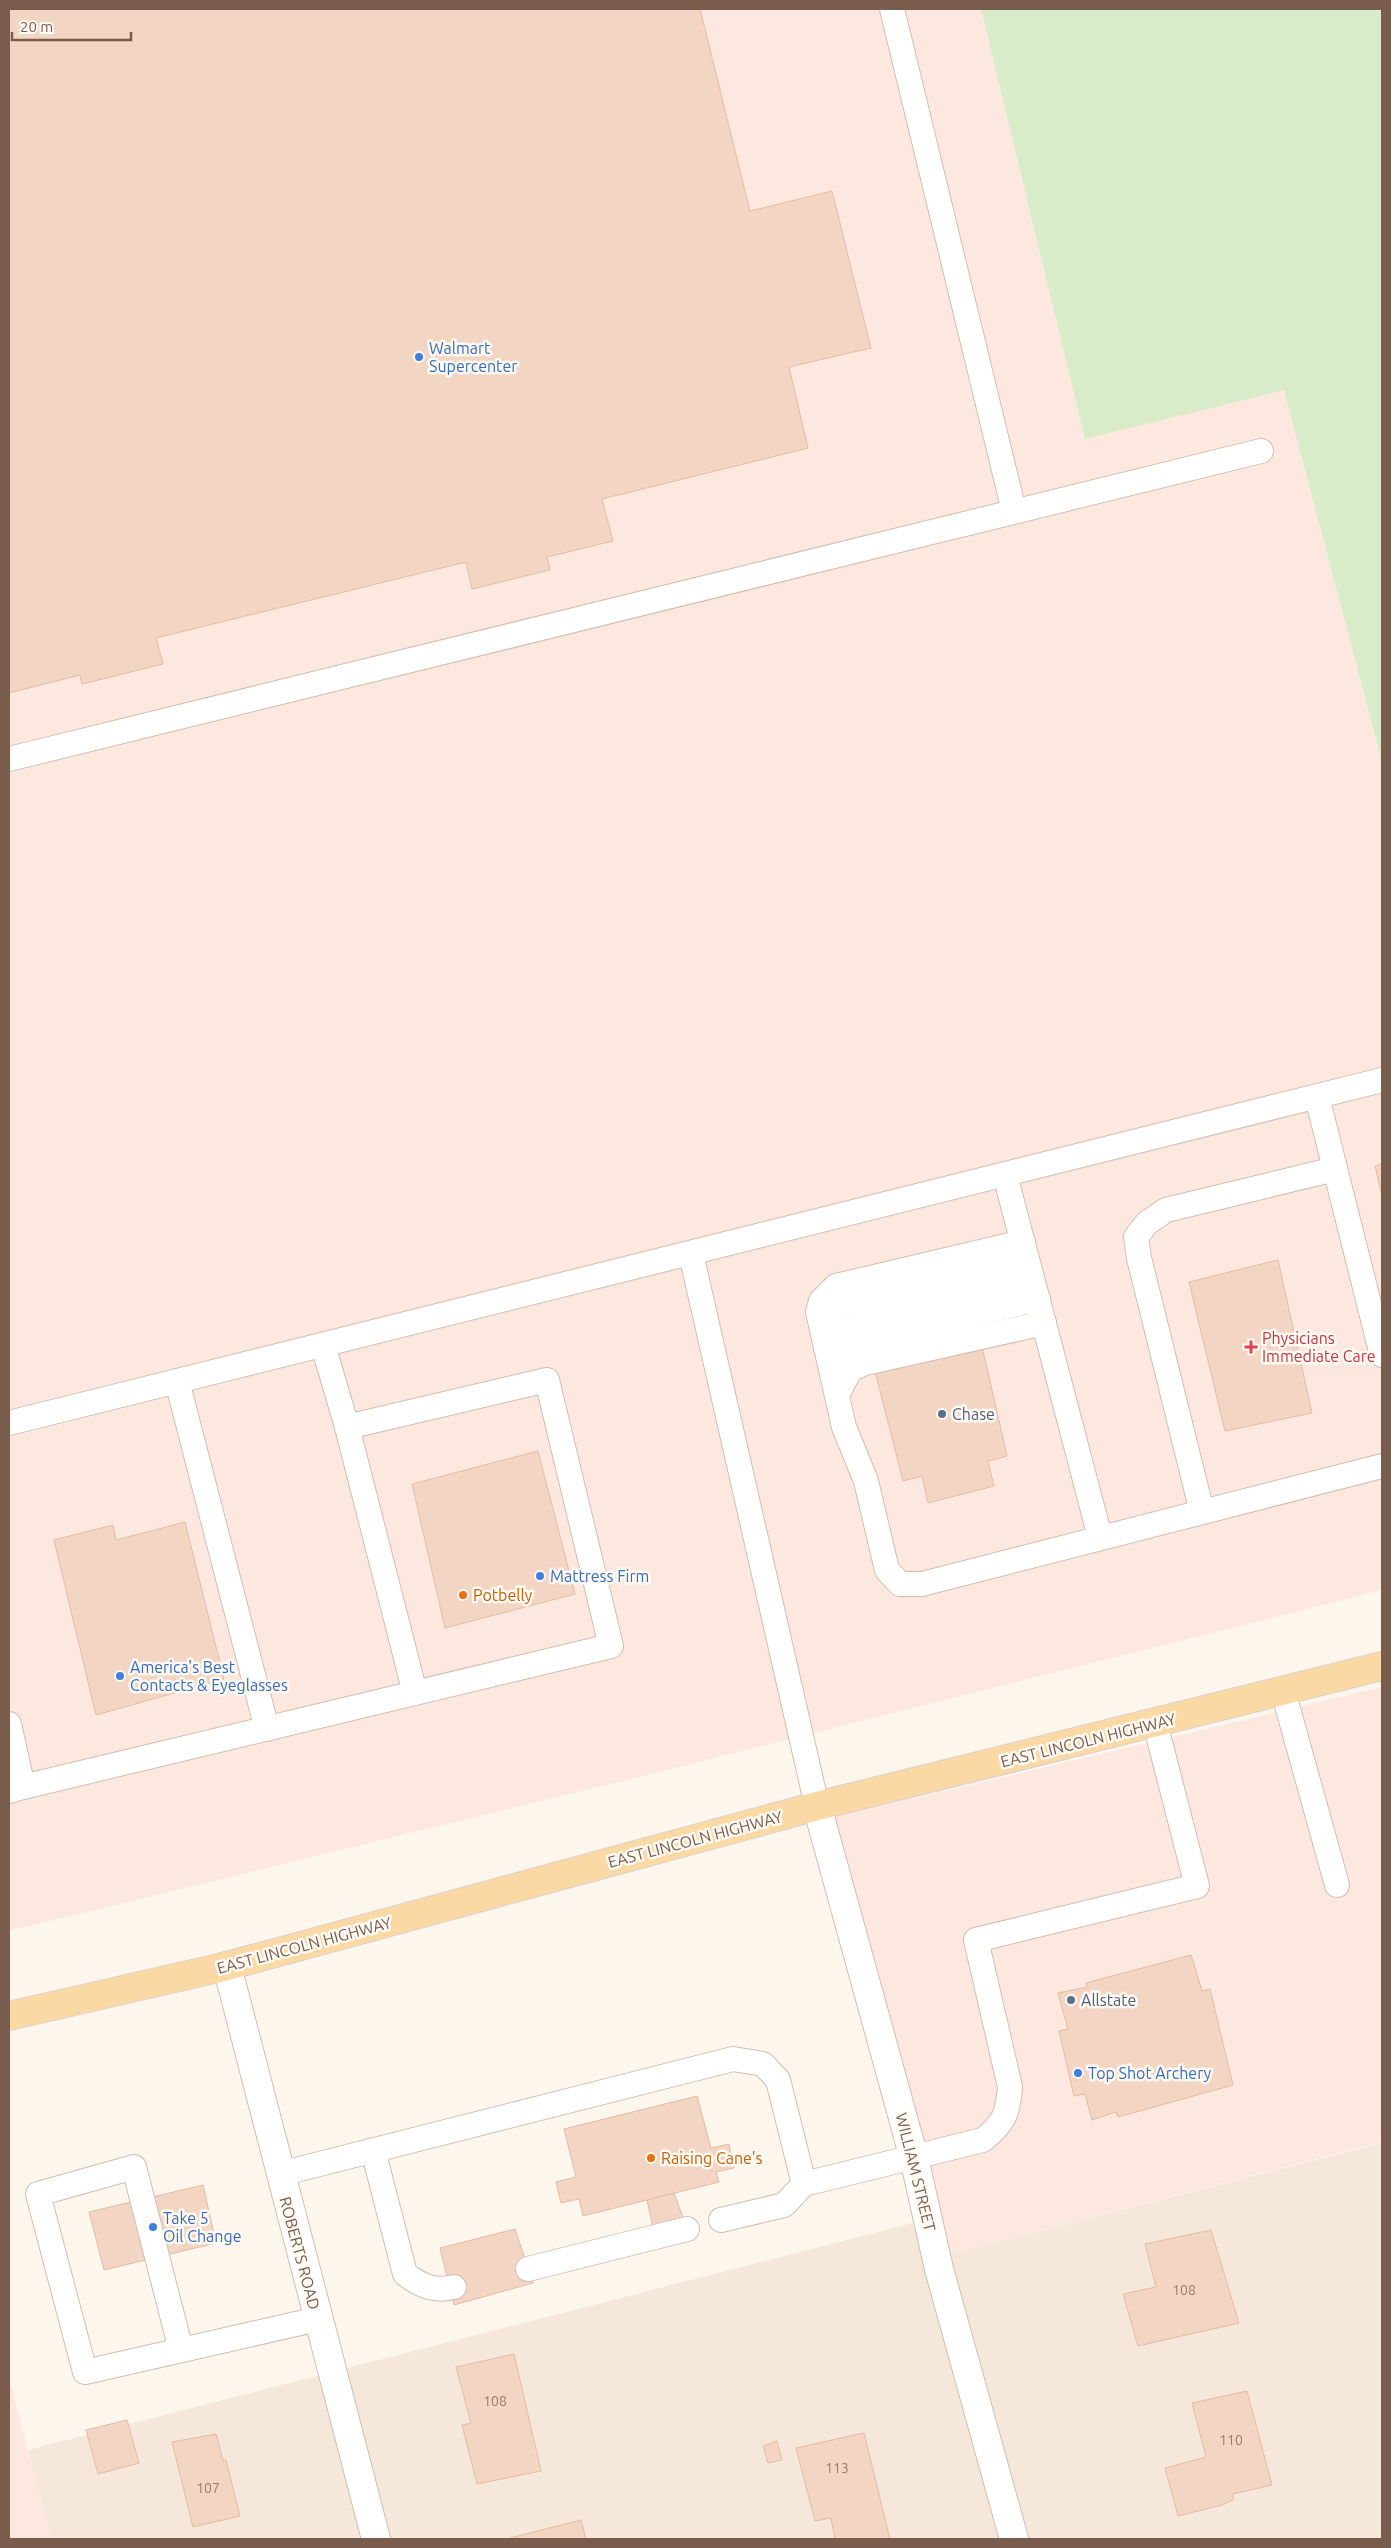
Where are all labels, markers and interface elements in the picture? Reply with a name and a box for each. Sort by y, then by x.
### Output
scale bar [12,10,131,42]
text: 20 m [20,18,53,35]
place label: Walmart Supercenter [429,339,517,375]
marker: Walmart Supercenter [413,351,425,363]
place label: Physicians Immediate Care [1262,1329,1376,1365]
marker: Physicians Immediate Care [1244,1340,1258,1354]
place label: Chase [952,1405,995,1423]
marker: Chase [936,1408,948,1420]
place label: Mattress Firm [550,1567,649,1585]
marker: Mattress Firm [534,1570,546,1582]
place label: Potbelly [473,1586,533,1604]
marker: Potbelly [457,1589,469,1601]
place label: America's Best Contacts & Eyeglasses [130,1658,288,1694]
marker: America's Best Contacts & Eyeglasses [114,1670,126,1682]
street label: EAST LINCOLN HIGHWAY [999,1709,1178,1770]
street label: EAST LINCOLN HIGHWAY [606,1807,785,1871]
street label: EAST LINCOLN HIGHWAY [215,1913,394,1977]
place label: Allstate [1081,1991,1136,2009]
marker: Allstate [1065,1994,1077,2006]
place label: Top Shot Archery [1088,2064,1212,2082]
marker: Top Shot Archery [1072,2067,1084,2079]
street label: WILLIAM STREET [893,2111,939,2233]
place label: Raising Cane's [661,2149,763,2167]
marker: Raising Cane's [645,2152,657,2164]
street label: ROBERTS ROAD [276,2194,324,2312]
place label: Take 5 Oil Change [163,2209,242,2245]
marker: Take 5 Oil Change [147,2221,159,2233]
house number: 108 [1172,2282,1196,2298]
house number: 108 [483,2393,507,2409]
house number: 110 [1219,2432,1243,2448]
house number: 113 [825,2460,849,2476]
house number: 107 [196,2480,220,2496]

